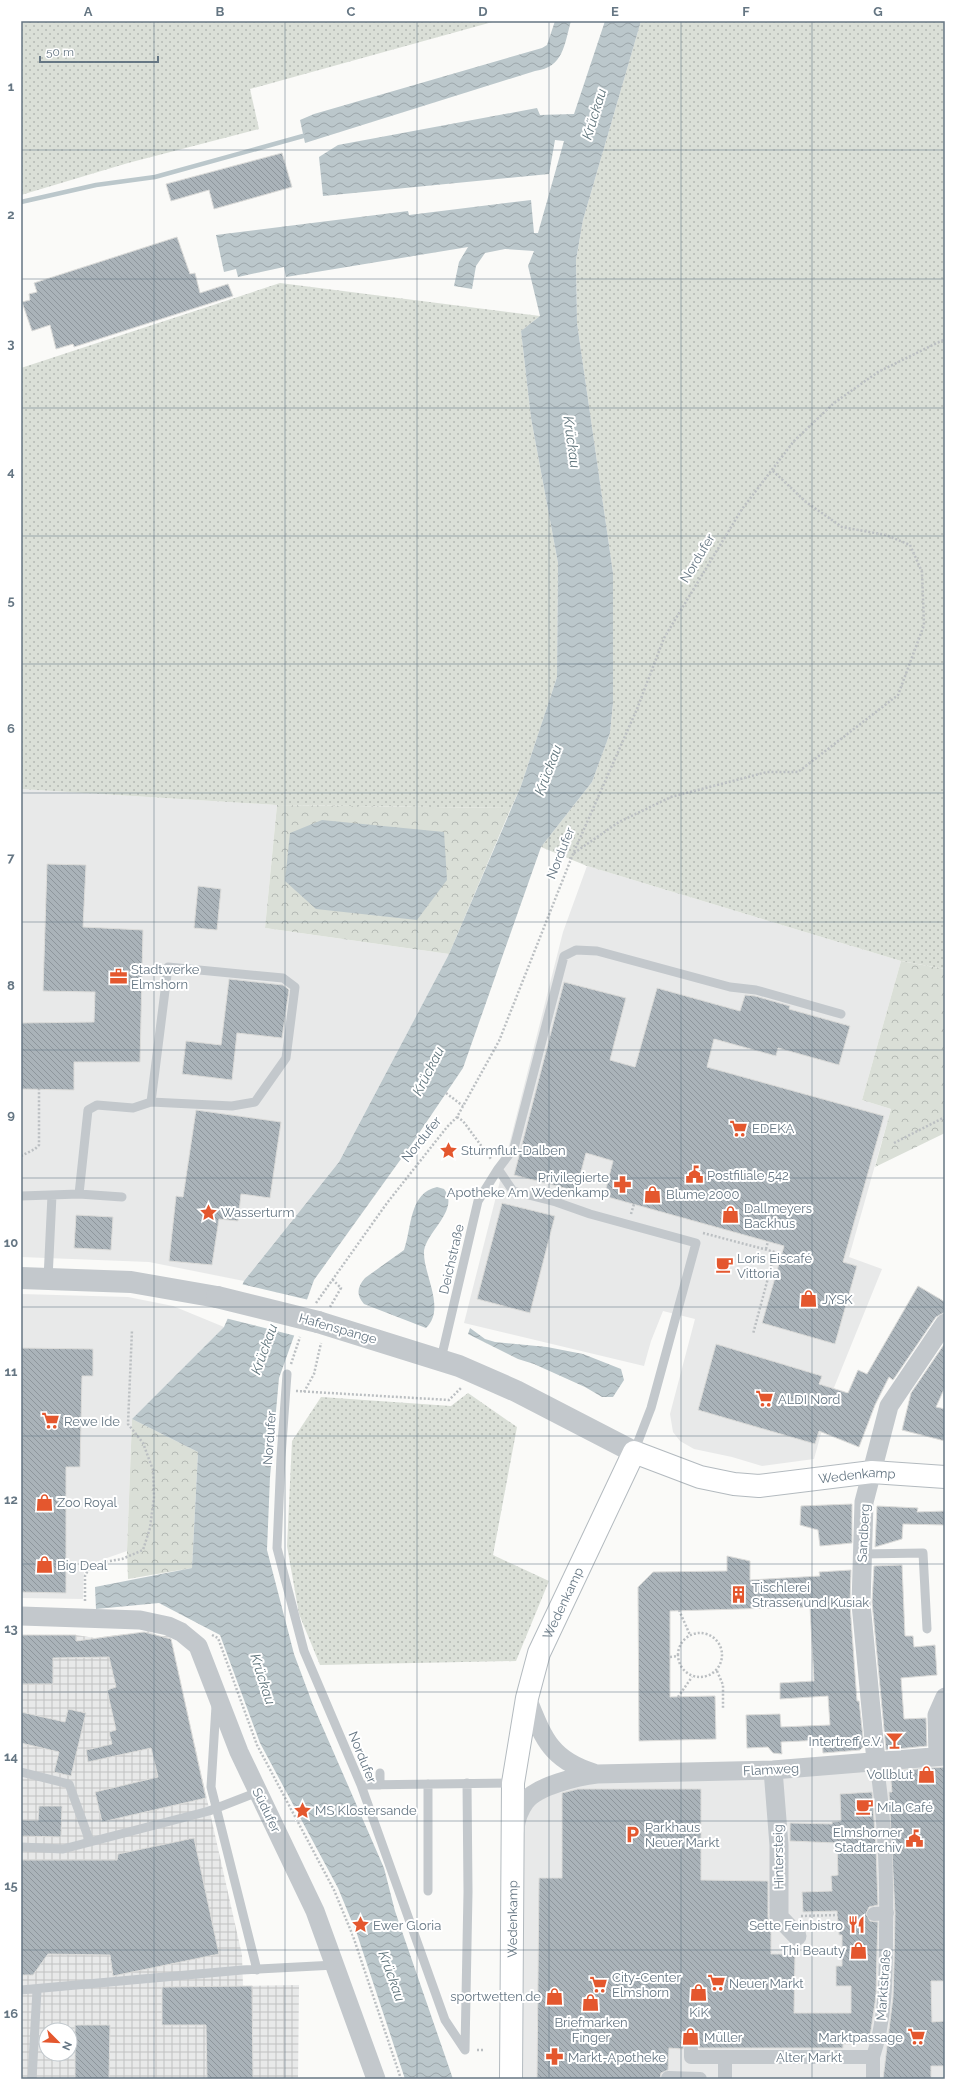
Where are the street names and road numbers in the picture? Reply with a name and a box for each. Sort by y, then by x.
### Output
street label: Nordufer [677,531,718,585]
street label: Nordufer [543,825,578,881]
street label: Nordufer [399,1113,445,1165]
street label: Deichstraße [436,1222,467,1296]
street label: Hafenspange [297,1310,379,1347]
street label: Nordufer [260,1410,279,1466]
street label: Wedenkamp [817,1465,896,1487]
street label: Sandberg [854,1503,873,1563]
street label: Wedenkamp [540,1565,586,1642]
street label: Nordufer [345,1729,380,1785]
street label: Flamweg [743,1761,799,1778]
street label: Südufer [249,1785,284,1835]
street label: Hintersteig [770,1824,787,1890]
street label: Wedenkamp [505,1880,520,1958]
street label: Marktstraße [874,1949,893,2021]
street label: Alter Markt [776,2050,843,2065]

